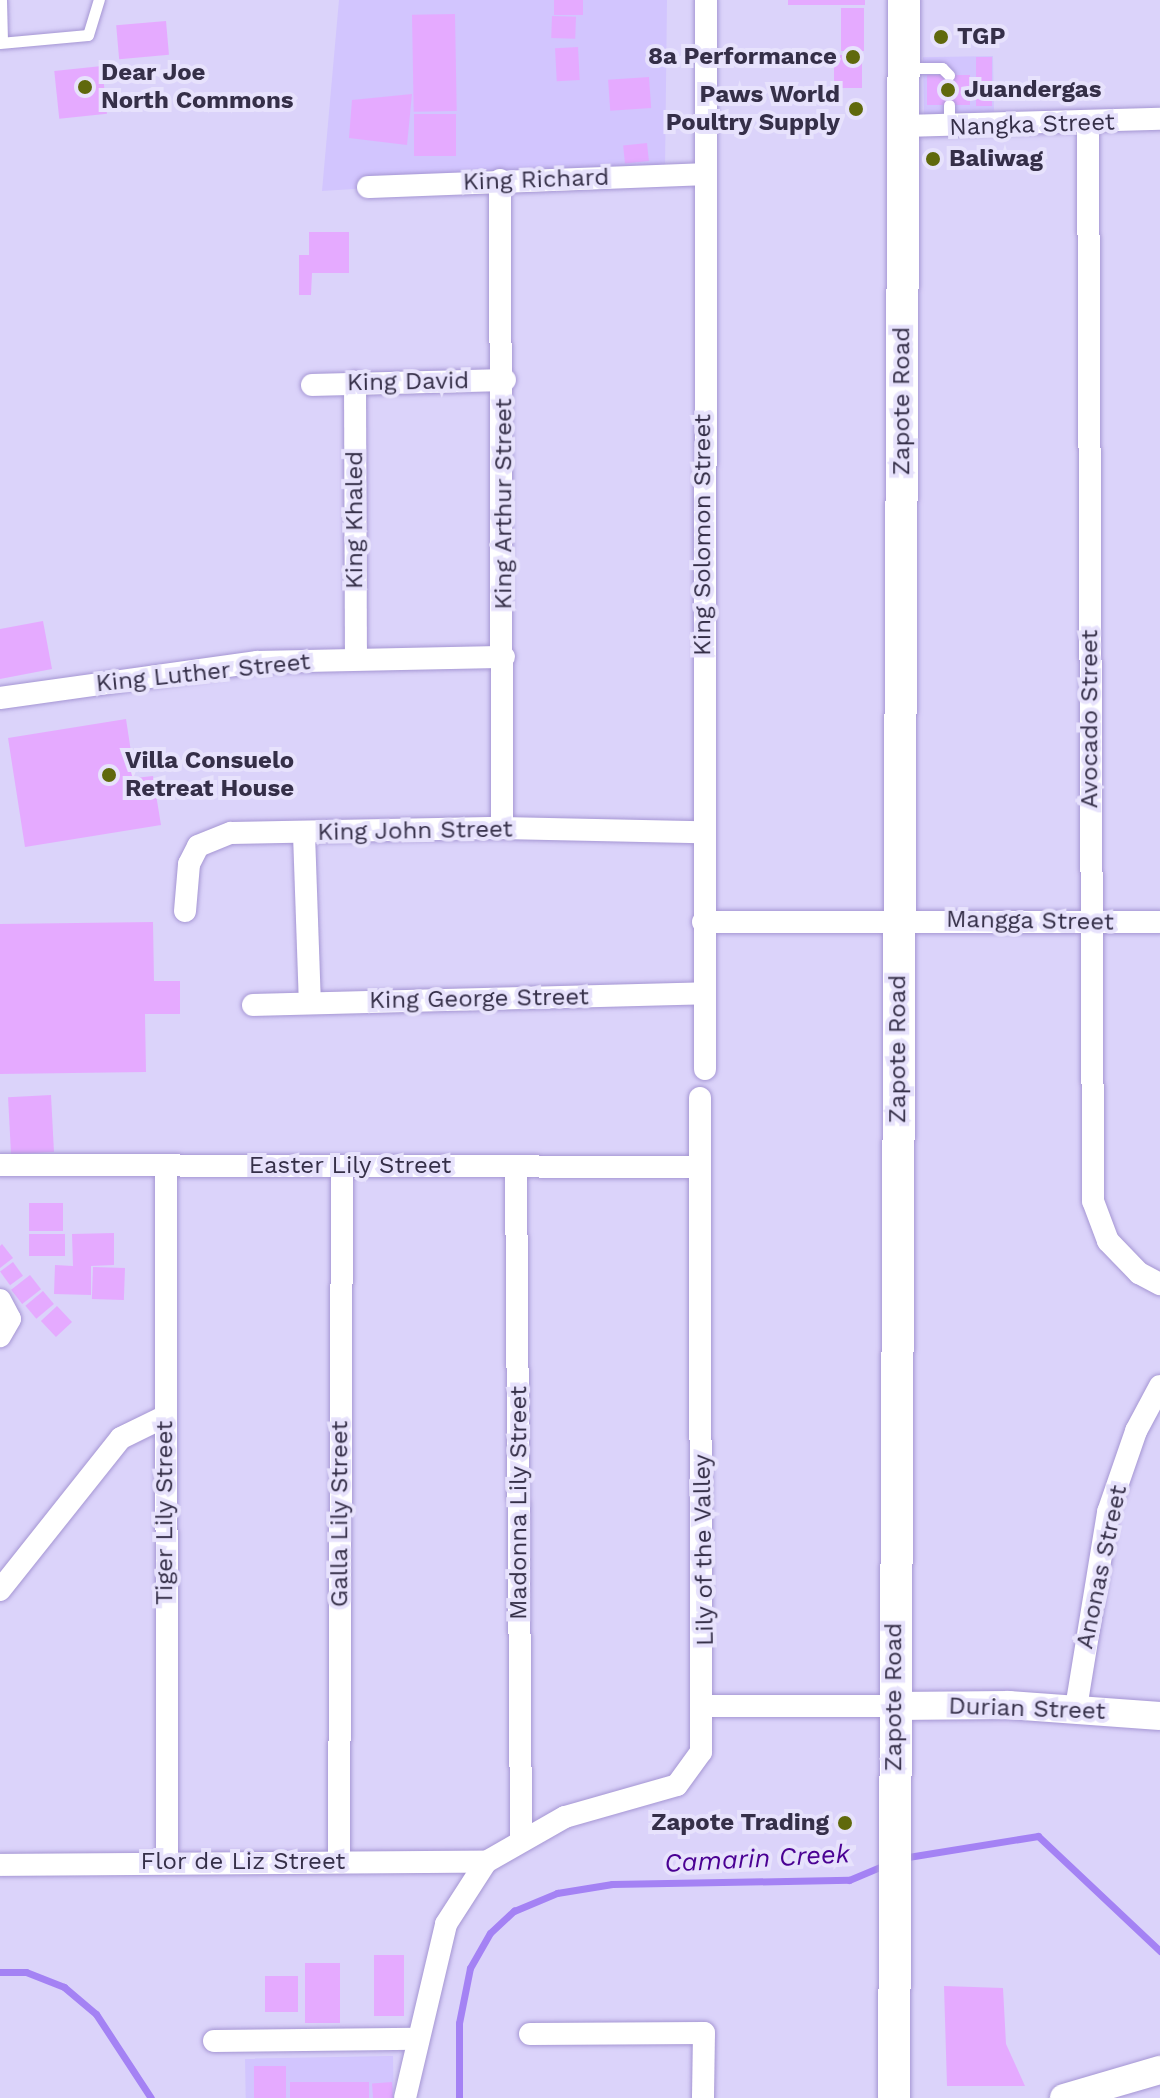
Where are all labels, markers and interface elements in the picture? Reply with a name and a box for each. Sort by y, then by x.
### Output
place label: TGP [957,23,1005,51]
marker: TGP [932,28,950,46]
place label: 8a Performance [648,43,837,71]
marker: 8a Performance [844,48,862,66]
place label: Dear Joe North Commons [101,59,294,115]
place label: Juandergas [964,76,1102,104]
marker: Dear Joe North Commons [76,78,94,96]
place label: Paws World Poultry Supply [665,81,840,137]
marker: Juandergas [939,81,957,99]
marker: Paws World Poultry Supply [847,100,865,118]
street label: Nangka Street [949,108,1115,142]
place label: Baliwag [949,145,1043,173]
marker: Baliwag [924,150,942,168]
street label: King Richard [462,163,610,197]
street label: Zapote Road [888,327,916,475]
street label: King David [347,367,469,397]
street label: King Arthur Street [490,398,518,610]
street label: King Solomon Street [689,414,717,656]
street label: King Khaled [341,451,369,589]
street label: Avocado Street [1076,630,1104,808]
street label: King Luther Street [94,647,312,699]
place label: Villa Consuelo Retreat House [125,747,294,803]
marker: Villa Consuelo Retreat House [100,766,118,784]
street label: King John Street [317,815,513,847]
street label: Mangga Street [946,905,1114,937]
street label: Zapote Road [884,975,912,1123]
street label: King George Street [369,983,589,1015]
street label: Easter Lily Street [248,1152,452,1180]
street label: Madonna Lily Street [505,1385,533,1621]
street label: Tiger Lily Street [151,1420,179,1606]
street label: Galla Lily Street [326,1420,354,1608]
street label: Lily of the Valley [688,1452,720,1648]
street label: Anonas Street [1071,1483,1133,1651]
street label: Zapote Road [880,1623,908,1771]
street label: Durian Street [948,1692,1106,1726]
place label: Zapote Trading [651,1809,829,1837]
marker: Zapote Trading [836,1814,854,1832]
water label: Camarin Creek [663,1839,851,1879]
street label: Flor de Liz Street [140,1848,346,1876]

